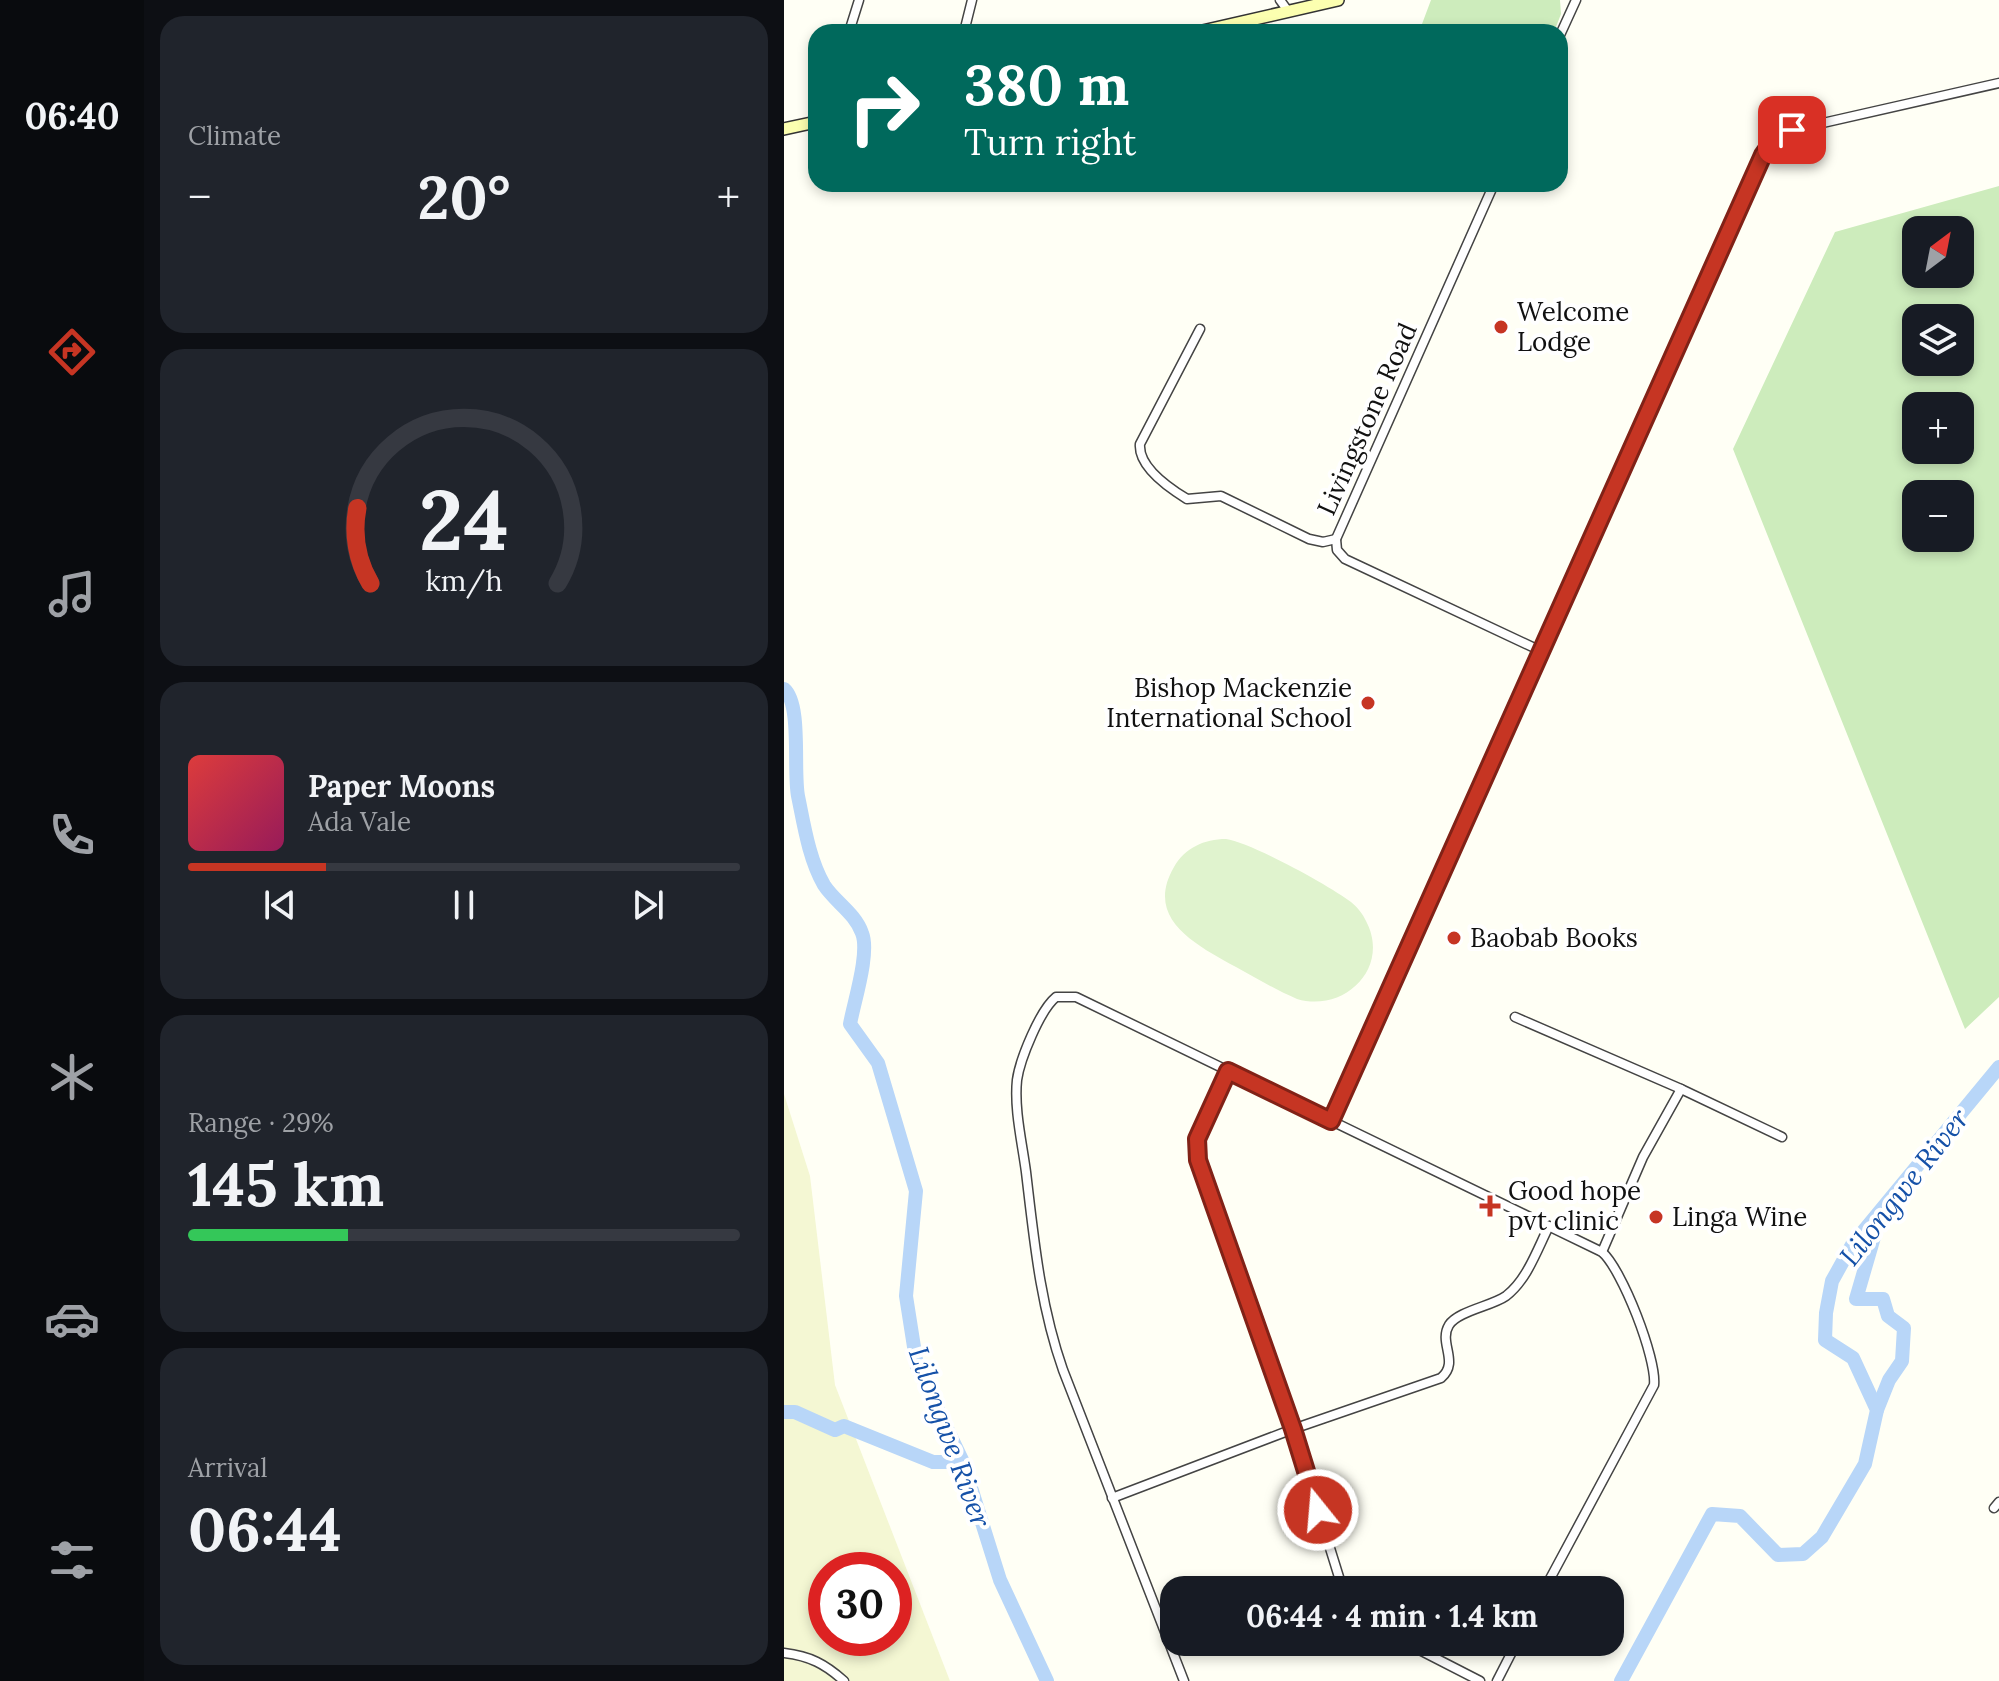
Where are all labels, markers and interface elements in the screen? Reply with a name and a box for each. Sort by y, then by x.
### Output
text: 380 m [964,49,1129,120]
icon: right [832,56,936,160]
text: 06:40 [24,93,120,139]
pin [1758,96,1826,164]
icon: arrive [1770,108,1814,152]
text: Climate [188,119,281,152]
text: Turn right [964,119,1137,165]
text: 20° [417,159,511,235]
text: − [188,169,211,225]
text: + [717,169,740,225]
north arrow [1902,216,1974,288]
map controls [1902,216,1974,552]
place label: Welcome Lodge [1517,295,1629,358]
button: layers [1902,304,1974,376]
street label: Livingstone Road [1309,317,1424,520]
marker: Welcome Lodge [1492,318,1510,336]
icon: directions [44,324,100,380]
button: + [1902,392,1974,464]
text: 24 [419,465,509,572]
button: − [1902,480,1974,552]
text: km/h [425,562,503,599]
icon: music [44,566,100,622]
place label: Bishop Mackenzie International School [1106,671,1352,734]
marker: Bishop Mackenzie International School [1359,694,1377,712]
text: Paper Moons [308,767,495,805]
text: Ada Vale [308,805,411,838]
icon: phone [44,807,100,863]
icon: previous [258,883,302,927]
icon: pause [442,883,486,927]
icon: next [626,883,670,927]
place label: Baobab Books [1470,921,1638,954]
marker: Baobab Books [1445,929,1463,947]
icon: climate [44,1049,100,1105]
water label: Lilongwe River [1831,1101,1977,1273]
text: Range · 29% [188,1106,334,1139]
text: 145 km [188,1146,384,1222]
place label: Good hope pvt clinic [1508,1174,1641,1237]
marker: Good hope pvt clinic [1479,1195,1501,1217]
place label: Linga Wine [1672,1200,1807,1233]
marker: Linga Wine [1647,1208,1665,1226]
icon: car [44,1291,100,1347]
water label: Lilongwe River [901,1342,999,1533]
text: Arrival [188,1451,267,1484]
position arrow [1276,1468,1360,1552]
text: 06:44 [188,1491,342,1567]
icon: filters [44,1532,100,1588]
speed limit sign: 30 [808,1552,912,1656]
text: 06:44 · 4 min · 1.4 km [1246,1597,1538,1635]

